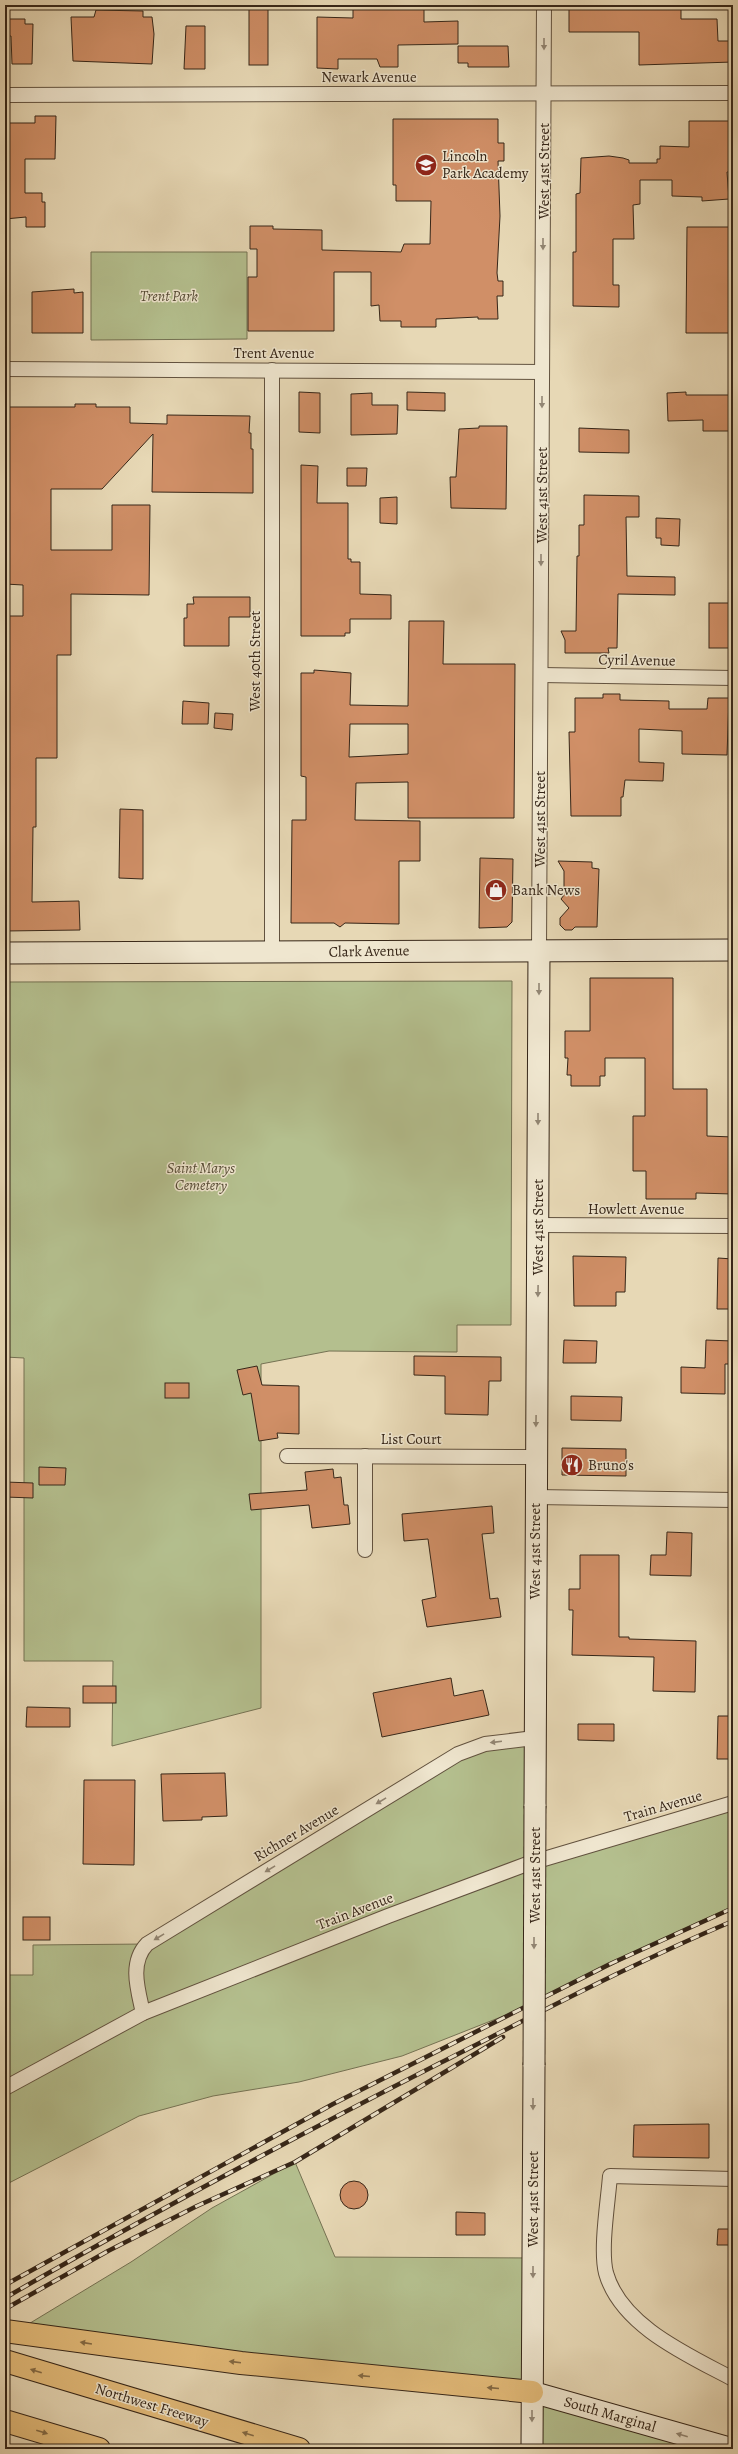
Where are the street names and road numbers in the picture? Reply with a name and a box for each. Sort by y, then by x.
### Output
street label: Newark Avenue [321,67,417,87]
street label: West 41st Street [534,123,554,220]
street label: Trent Avenue [234,343,315,363]
street label: West 41st Street [532,447,552,544]
street label: West 40th Street [245,610,265,713]
street label: Cyril Avenue [598,649,676,671]
street label: West 41st Street [530,771,550,868]
street label: Clark Avenue [328,940,410,962]
street label: West 41st Street [528,1179,548,1276]
street label: Howlett Avenue [588,1199,685,1219]
street label: List Court [380,1429,442,1449]
street label: West 41st Street [525,1503,545,1600]
street label: Train Avenue [622,1785,705,1827]
street label: Richner Avenue [250,1800,343,1866]
street label: West 41st Street [525,1827,545,1924]
street label: Train Avenue [314,1887,396,1935]
street label: West 41st Street [523,2151,543,2248]
street label: Northwest Freeway [93,2378,211,2432]
street label: South Marginal [562,2391,659,2437]

